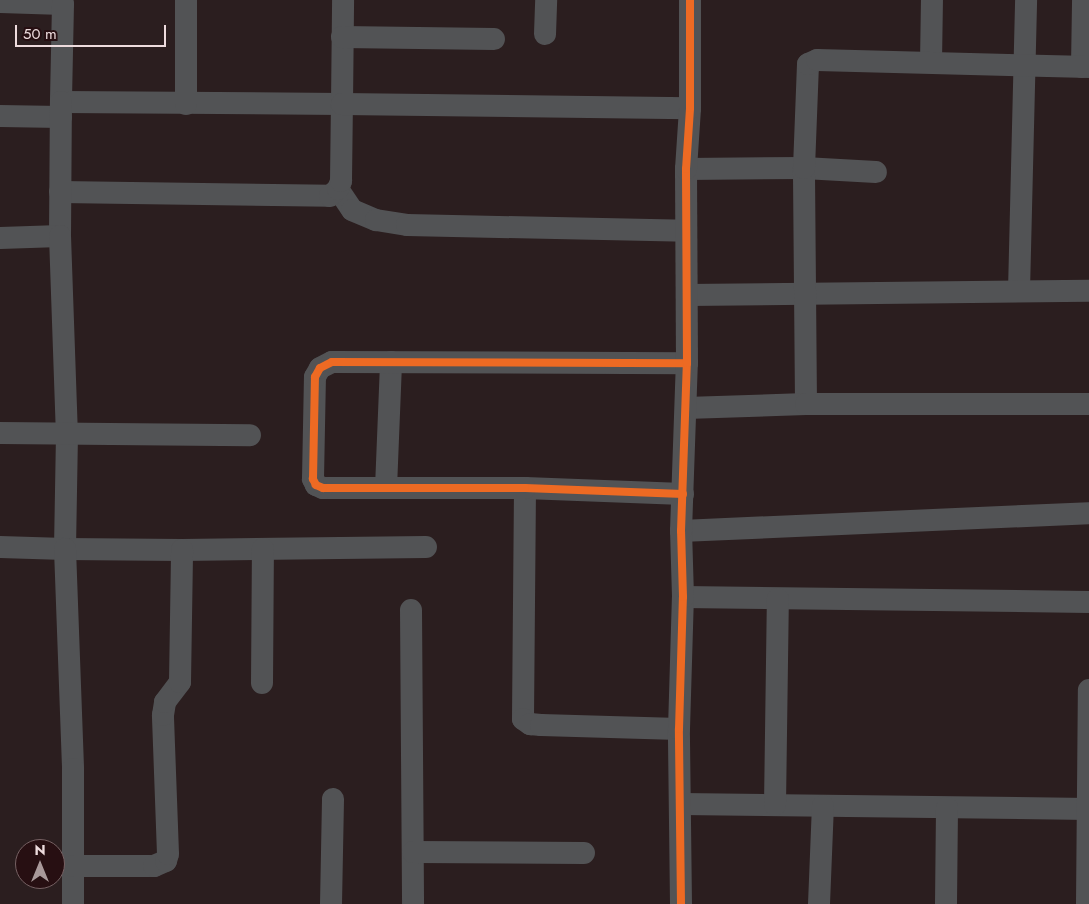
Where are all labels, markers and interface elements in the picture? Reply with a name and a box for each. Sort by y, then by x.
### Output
scale bar [18,15,169,47]
text: 50 m [23,23,57,45]
north arrow [15,839,65,889]
text: N [34,840,46,860]

